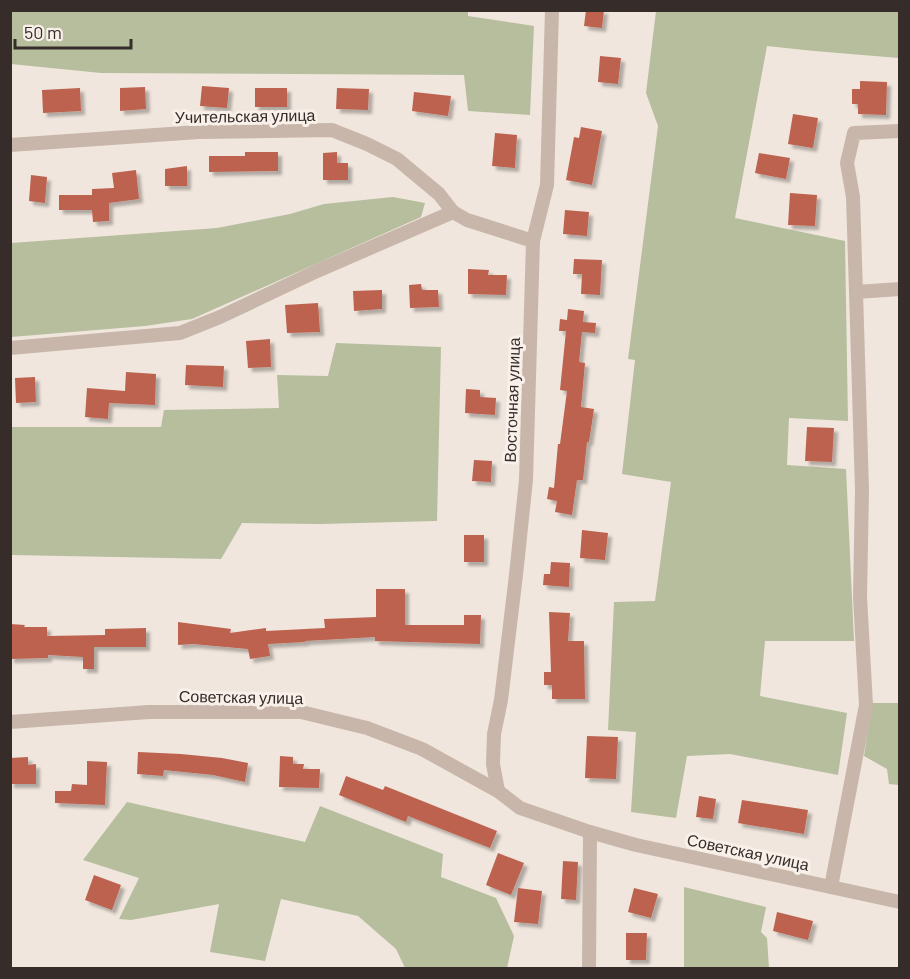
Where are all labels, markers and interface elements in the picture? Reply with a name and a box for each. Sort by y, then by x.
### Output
scale bar [15,12,130,50]
text: 50 m [24,21,62,43]
street label: Учительская улица [174,105,316,126]
street label: Восточная улица [500,337,523,463]
street label: Советская улица [179,686,303,707]
street label: Советская улица [685,829,811,874]

